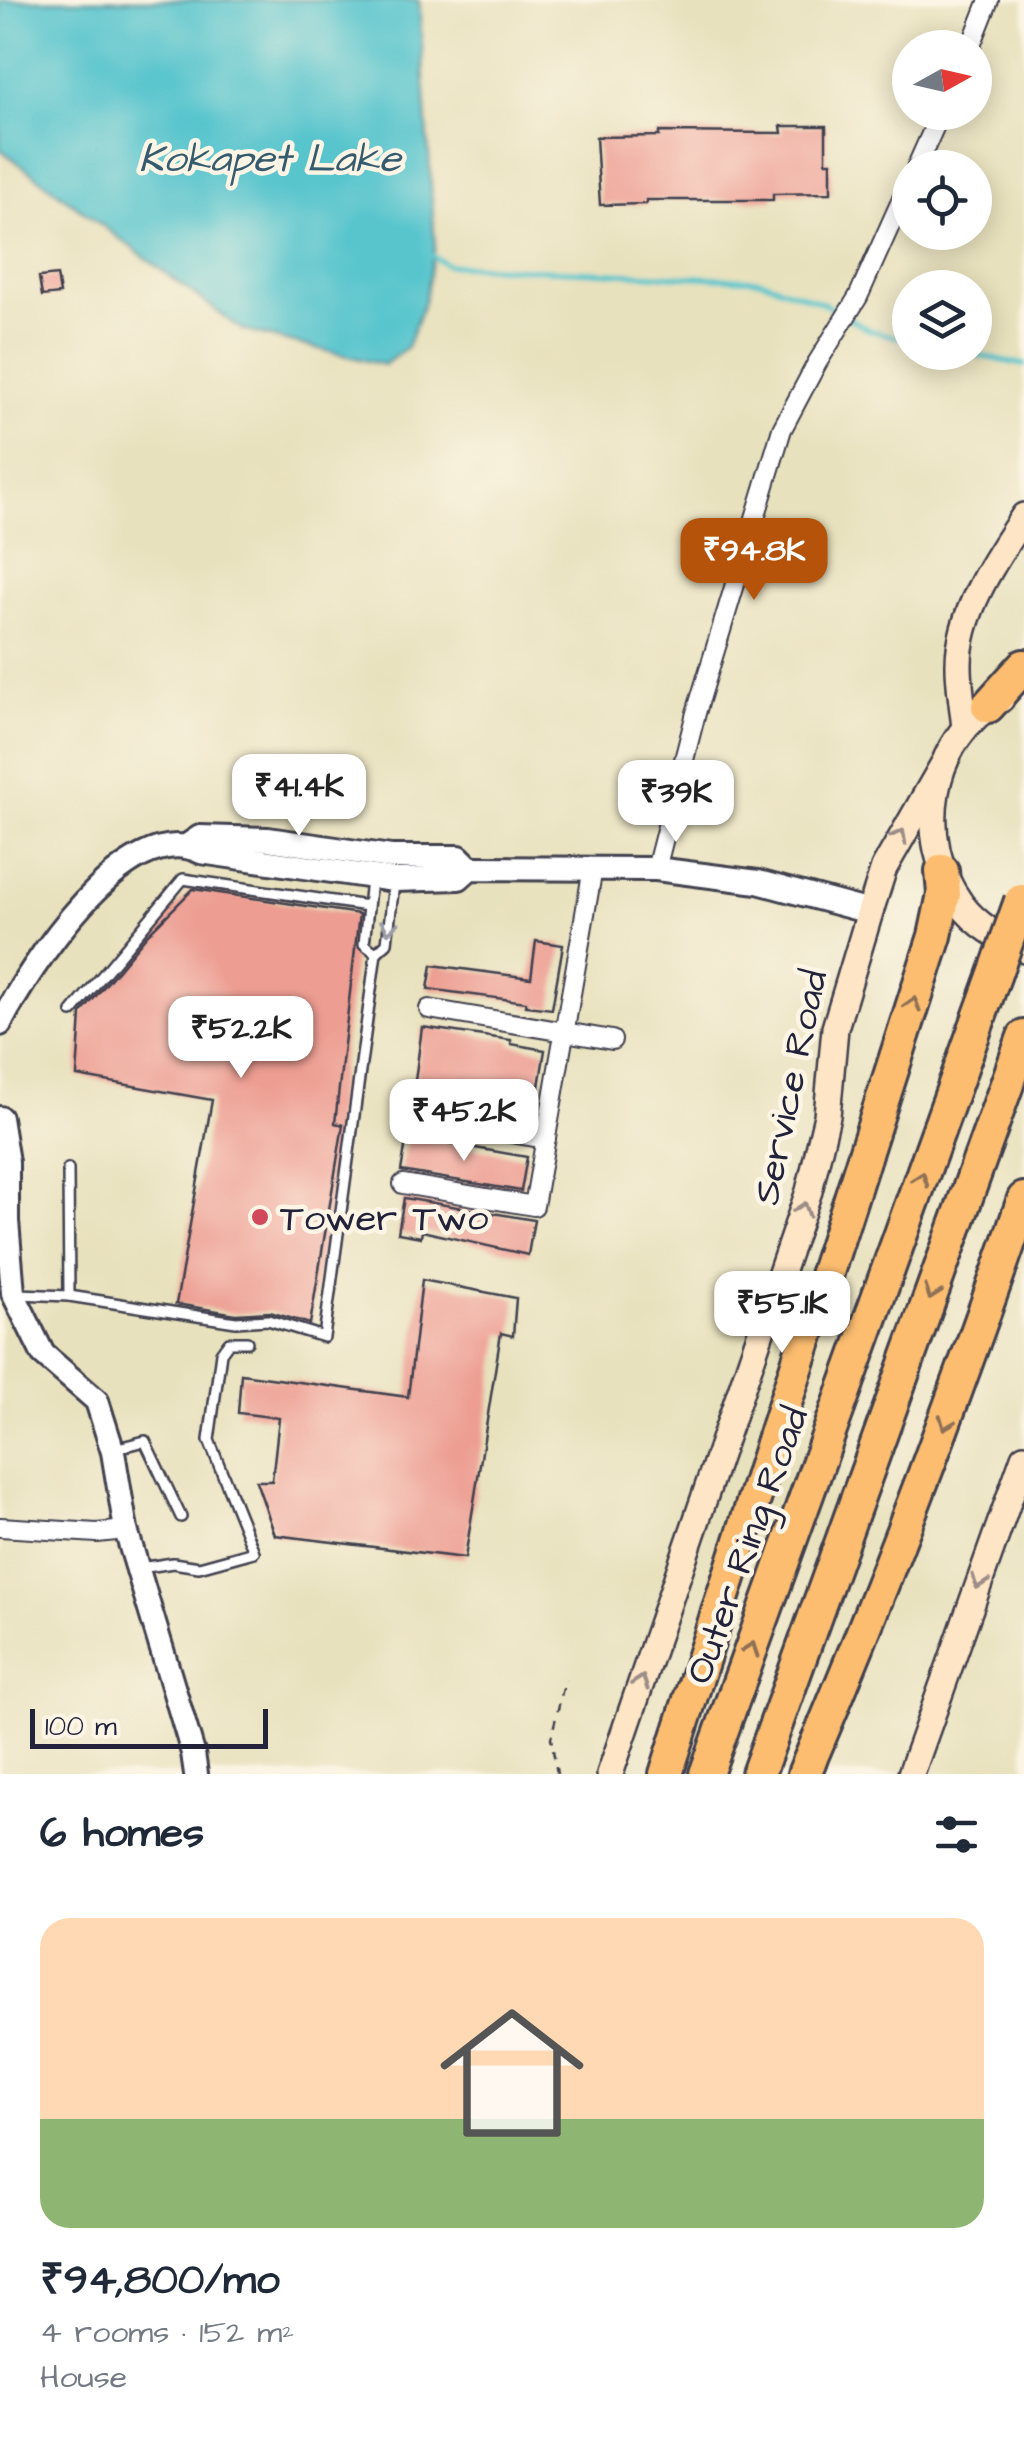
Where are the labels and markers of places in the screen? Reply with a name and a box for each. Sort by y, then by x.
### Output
pin: ₹94.8K [673,518,835,603]
pin: ₹41.4K [218,754,380,839]
pin: ₹39K [617,760,735,845]
pin: ₹52.2K [160,996,322,1081]
pin: ₹45.2K [383,1079,545,1164]
place label: Tower Two [280,1193,488,1245]
marker: Tower Two [249,1206,271,1228]
pin: ₹55.1K [701,1271,863,1356]

